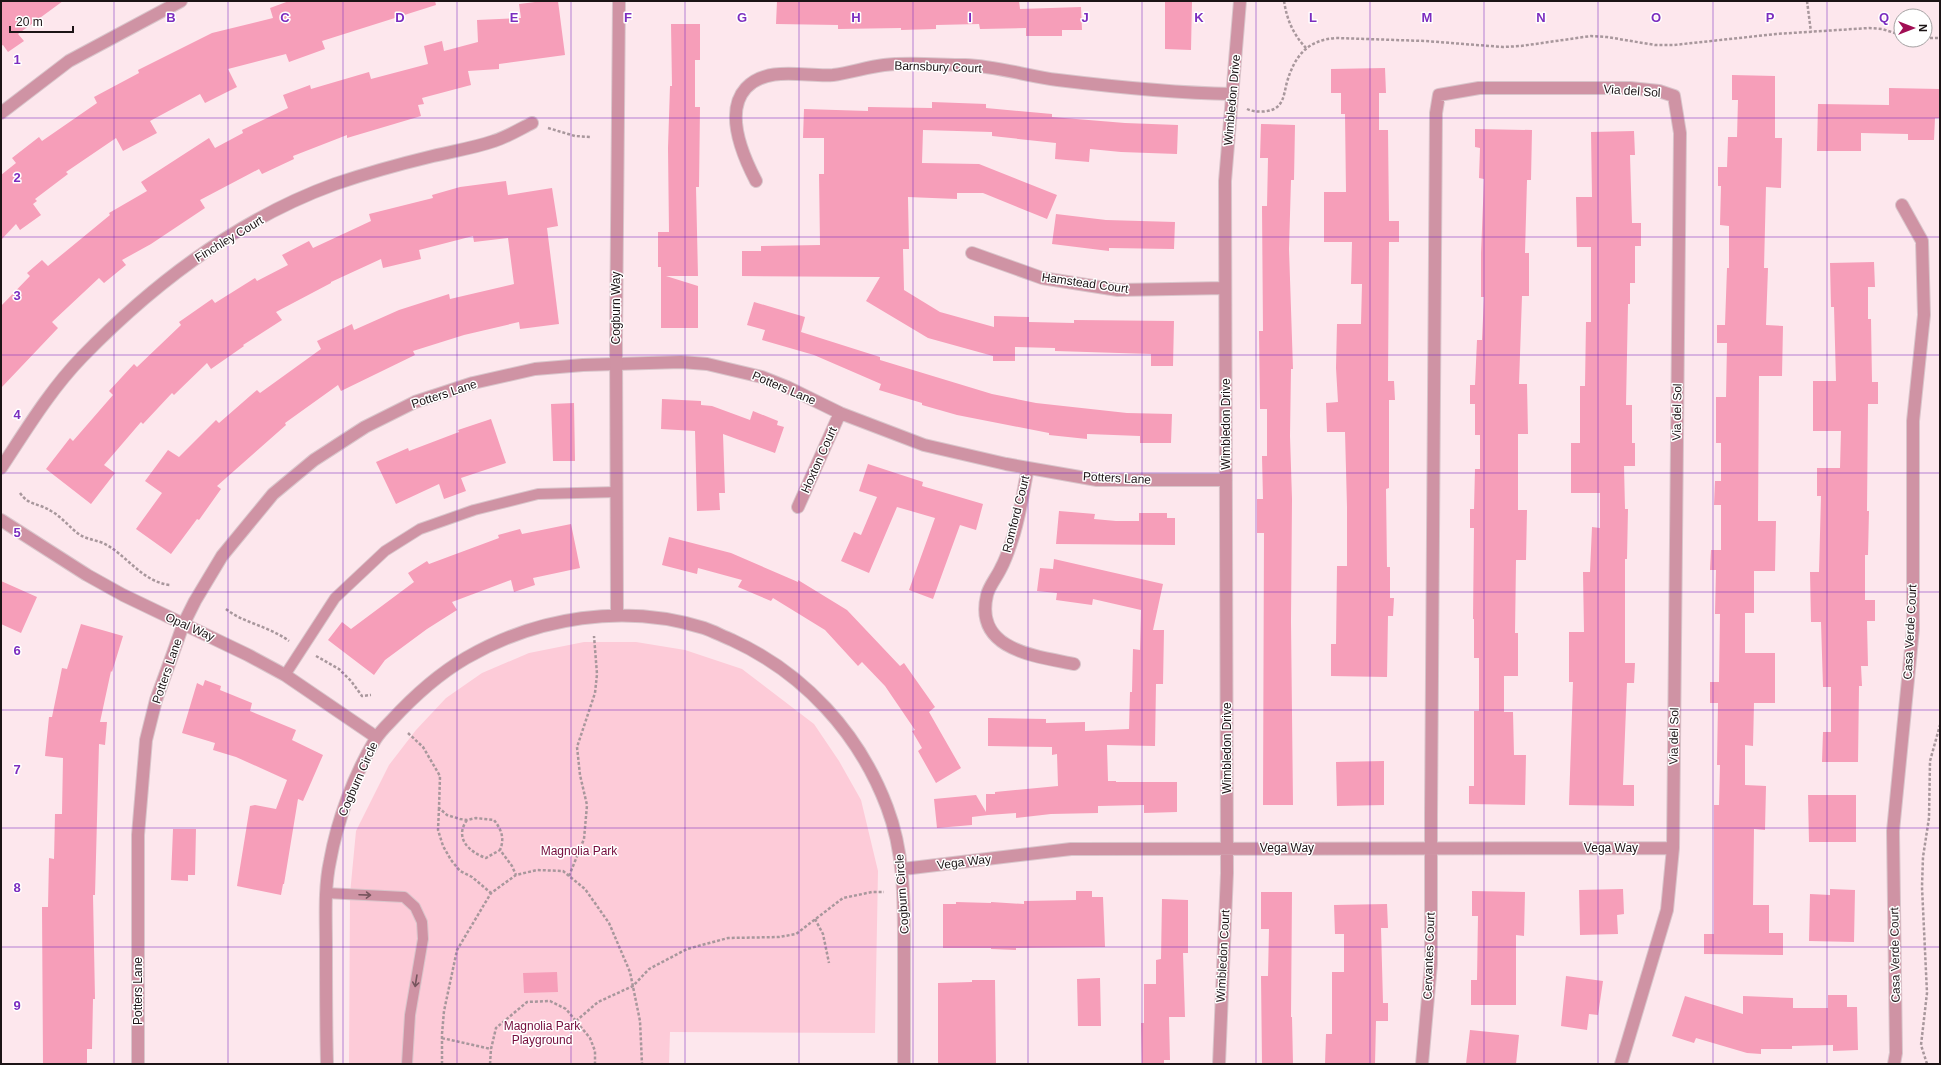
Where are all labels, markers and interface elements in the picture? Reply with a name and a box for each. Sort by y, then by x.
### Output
scale bar [10,8,73,34]
north arrow [1893,8,1933,48]
text: B [166,10,176,25]
text: C [280,10,290,25]
text: D [395,10,405,25]
text: E [510,10,519,25]
text: F [624,10,632,25]
text: G [737,10,747,25]
text: H [851,10,861,25]
text: I [968,10,972,25]
text: J [1081,10,1089,25]
text: K [1194,10,1204,25]
text: L [1309,10,1317,25]
text: M [1422,10,1432,25]
text: N [1536,10,1546,25]
text: O [1651,10,1661,25]
text: P [1766,10,1775,25]
text: Q [1879,10,1889,25]
text: 20 m [16,15,43,29]
text: N [1917,24,1929,32]
text: 1 [13,52,21,67]
street label: Wimbledon Drive [1221,54,1243,146]
street label: Barnsbury Court [894,58,983,76]
street label: Via del Sol [1603,82,1661,100]
text: 2 [13,170,21,185]
street label: Finchley Court [192,213,266,265]
street label: Hamstead Court [1041,270,1130,296]
street label: Cogburn Way [609,272,623,344]
text: 3 [13,288,21,303]
street label: Potters Lane [750,368,818,408]
street label: Potters Lane [409,377,479,411]
street label: Wimbledon Drive [1219,378,1233,470]
street label: Via del Sol [1670,383,1684,441]
text: 4 [13,407,21,422]
street label: Hoxton Court [798,424,840,495]
street label: Potters Lane [1083,469,1152,487]
street label: Romford Court [1000,473,1032,554]
text: 5 [13,525,21,540]
street label: Casa Verde Court [1901,583,1920,680]
street label: Opal Way [163,610,217,644]
street label: Potters Lane [149,636,185,705]
text: 6 [13,643,21,658]
street label: Wimbledon Drive [1220,702,1234,794]
street label: Via del Sol [1667,707,1681,765]
street label: Cogburn Circle [335,739,381,818]
text: 7 [13,762,21,777]
street label: Vega Way [1260,841,1314,855]
street label: Vega Way [1584,841,1638,855]
park label: Magnolia Park [541,844,618,858]
street label: Vega Way [936,852,992,872]
street label: Cogburn Circle [892,853,912,934]
text: 8 [13,880,21,895]
one-way arrow [358,891,371,898]
street label: Casa Verde Court [1887,907,1903,1003]
street label: Wimbledon Court [1214,909,1232,1003]
street label: Cervantes Court [1420,911,1438,1000]
street label: Potters Lane [131,957,145,1025]
one-way arrow [412,974,420,987]
text: 9 [13,998,21,1013]
park label: Magnolia Park Playground [504,1019,581,1047]

